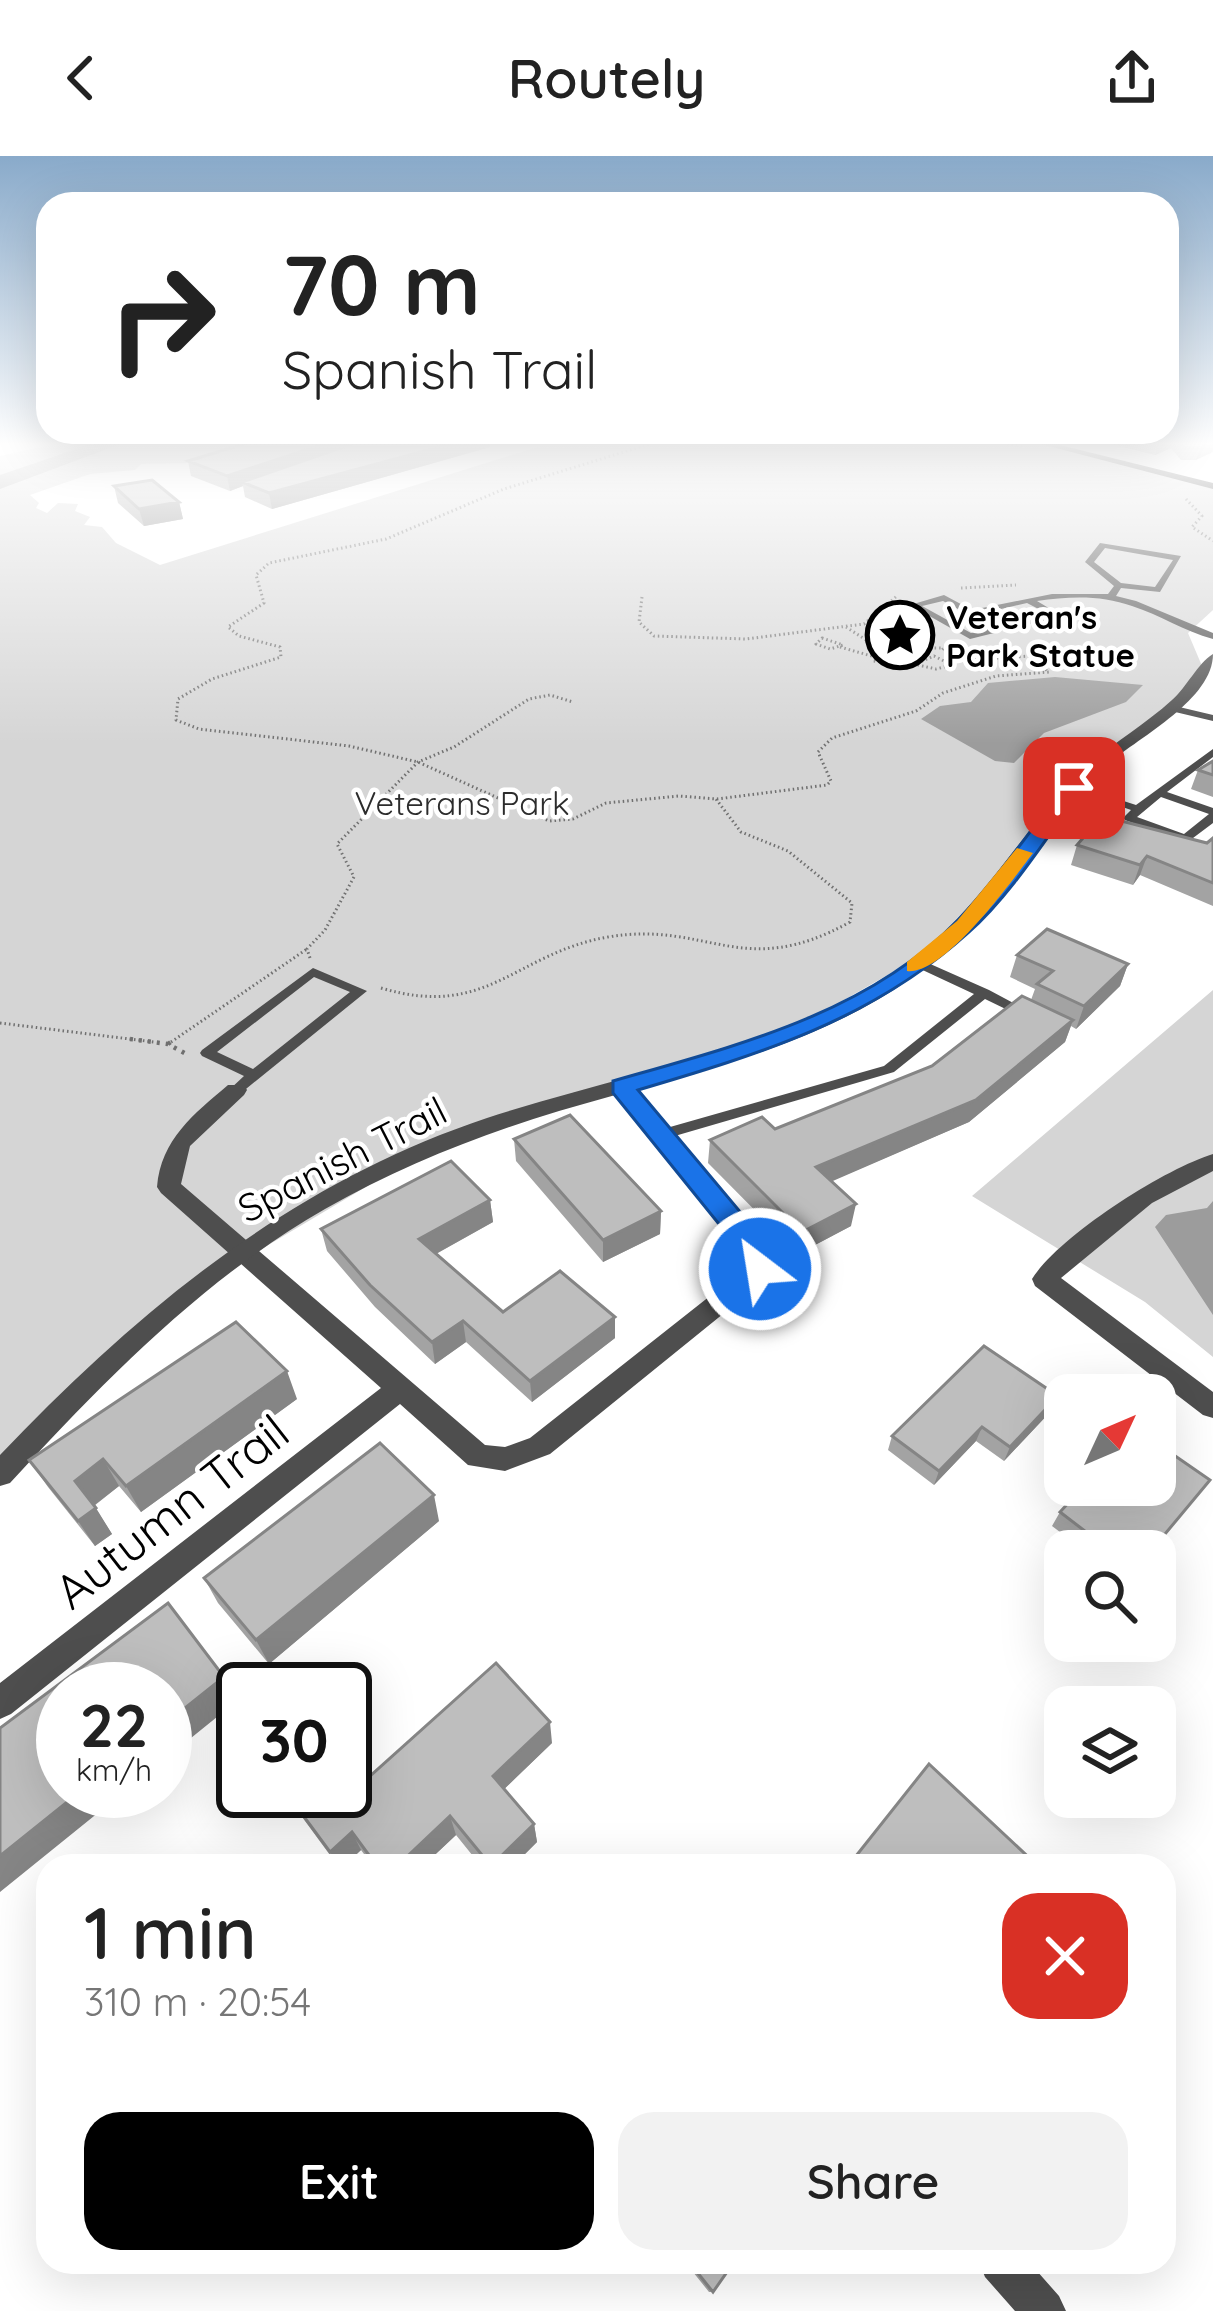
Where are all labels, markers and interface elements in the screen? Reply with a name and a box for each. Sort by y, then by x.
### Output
text: Routely [508,44,705,112]
icon: back [48,45,114,111]
icon: share [1099,45,1165,111]
text: 70 m [282,231,481,336]
icon: right [84,240,240,396]
text: Spanish Trail [282,335,598,403]
place label: Veteran's Park Statue [946,596,1135,675]
place icon: Veteran's Park Statue [865,600,935,670]
pin [1023,737,1125,839]
icon: arrive [1041,755,1107,821]
park label: Veterans Park [354,782,570,823]
street label: Spanish Trail [229,1085,455,1233]
position arrow [697,1206,823,1332]
north arrow [1044,1374,1176,1506]
map controls [1044,1374,1176,1818]
street label: Autumn Trail [42,1401,300,1621]
button: search [1044,1530,1176,1662]
speed limit sign: 30 [216,1662,372,1818]
button: layers [1044,1686,1176,1818]
text: 22 [80,1687,148,1762]
text: km/h [76,1751,152,1789]
text: 1 min [84,1887,257,1977]
button: close [1002,1893,1128,2019]
text: 310 m · 20:54 [84,1977,311,2026]
button: Exit [84,2112,594,2250]
button: Share [618,2112,1128,2250]

